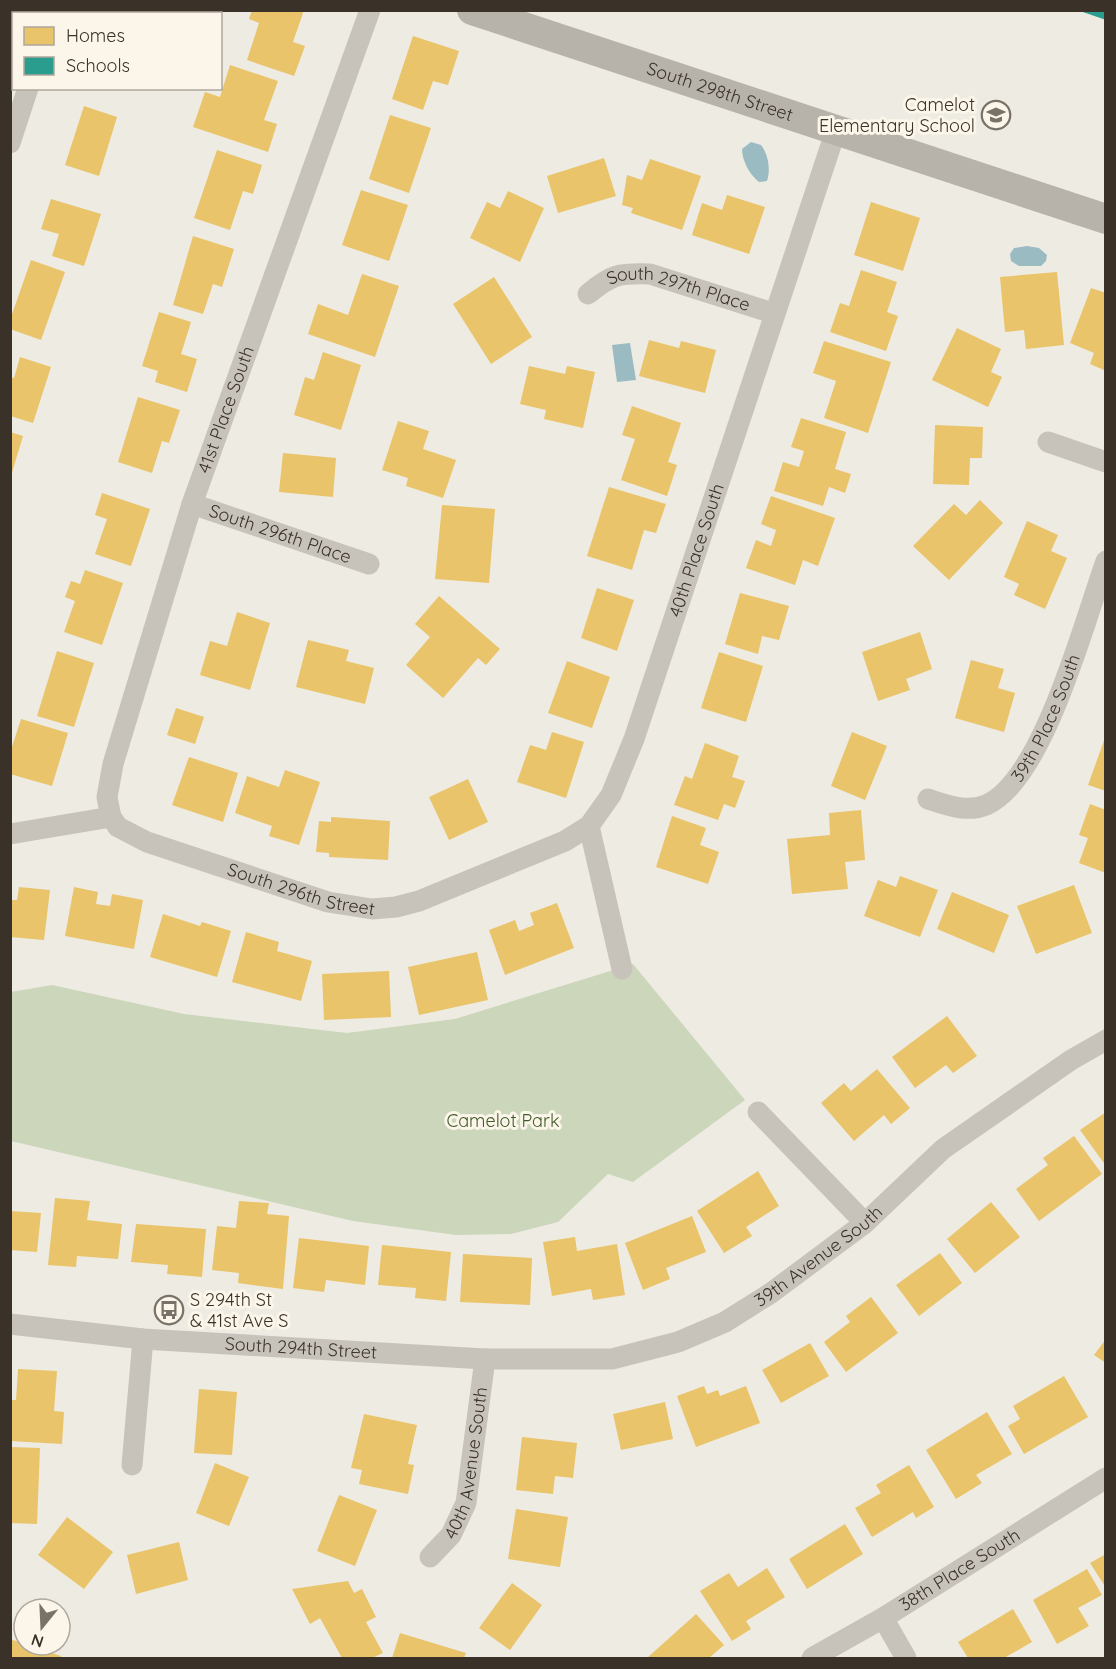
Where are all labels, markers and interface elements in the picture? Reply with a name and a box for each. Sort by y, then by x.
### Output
legend [12,12,222,90]
text: Homes [66,24,125,47]
text: Schools [66,54,130,77]
street label: South 298th Street [644,56,796,126]
place label: Camelot Elementary School [819,93,975,137]
school or university icon: Camelot Elementary School [980,99,1012,131]
street label: South 297th Place [603,262,753,316]
street label: 41st Place South [192,343,259,476]
street label: 40th Place South [663,480,729,620]
street label: South 296th Place [206,499,354,568]
street label: 39th Place South [1006,651,1085,787]
street label: South 296th Street [225,857,377,920]
park label: Camelot Park [446,1109,560,1132]
street label: 39th Avenue South [750,1200,887,1312]
place label: S 294th St & 41st Ave S [190,1288,288,1332]
bus stop icon: S 294th St & 41st Ave S [153,1294,185,1326]
street label: South 294th Street [224,1332,378,1364]
street label: 40th Avenue South [439,1385,492,1543]
street label: 38th Place South [895,1523,1024,1616]
north arrow [12,1597,72,1657]
text: N [29,1630,46,1653]

